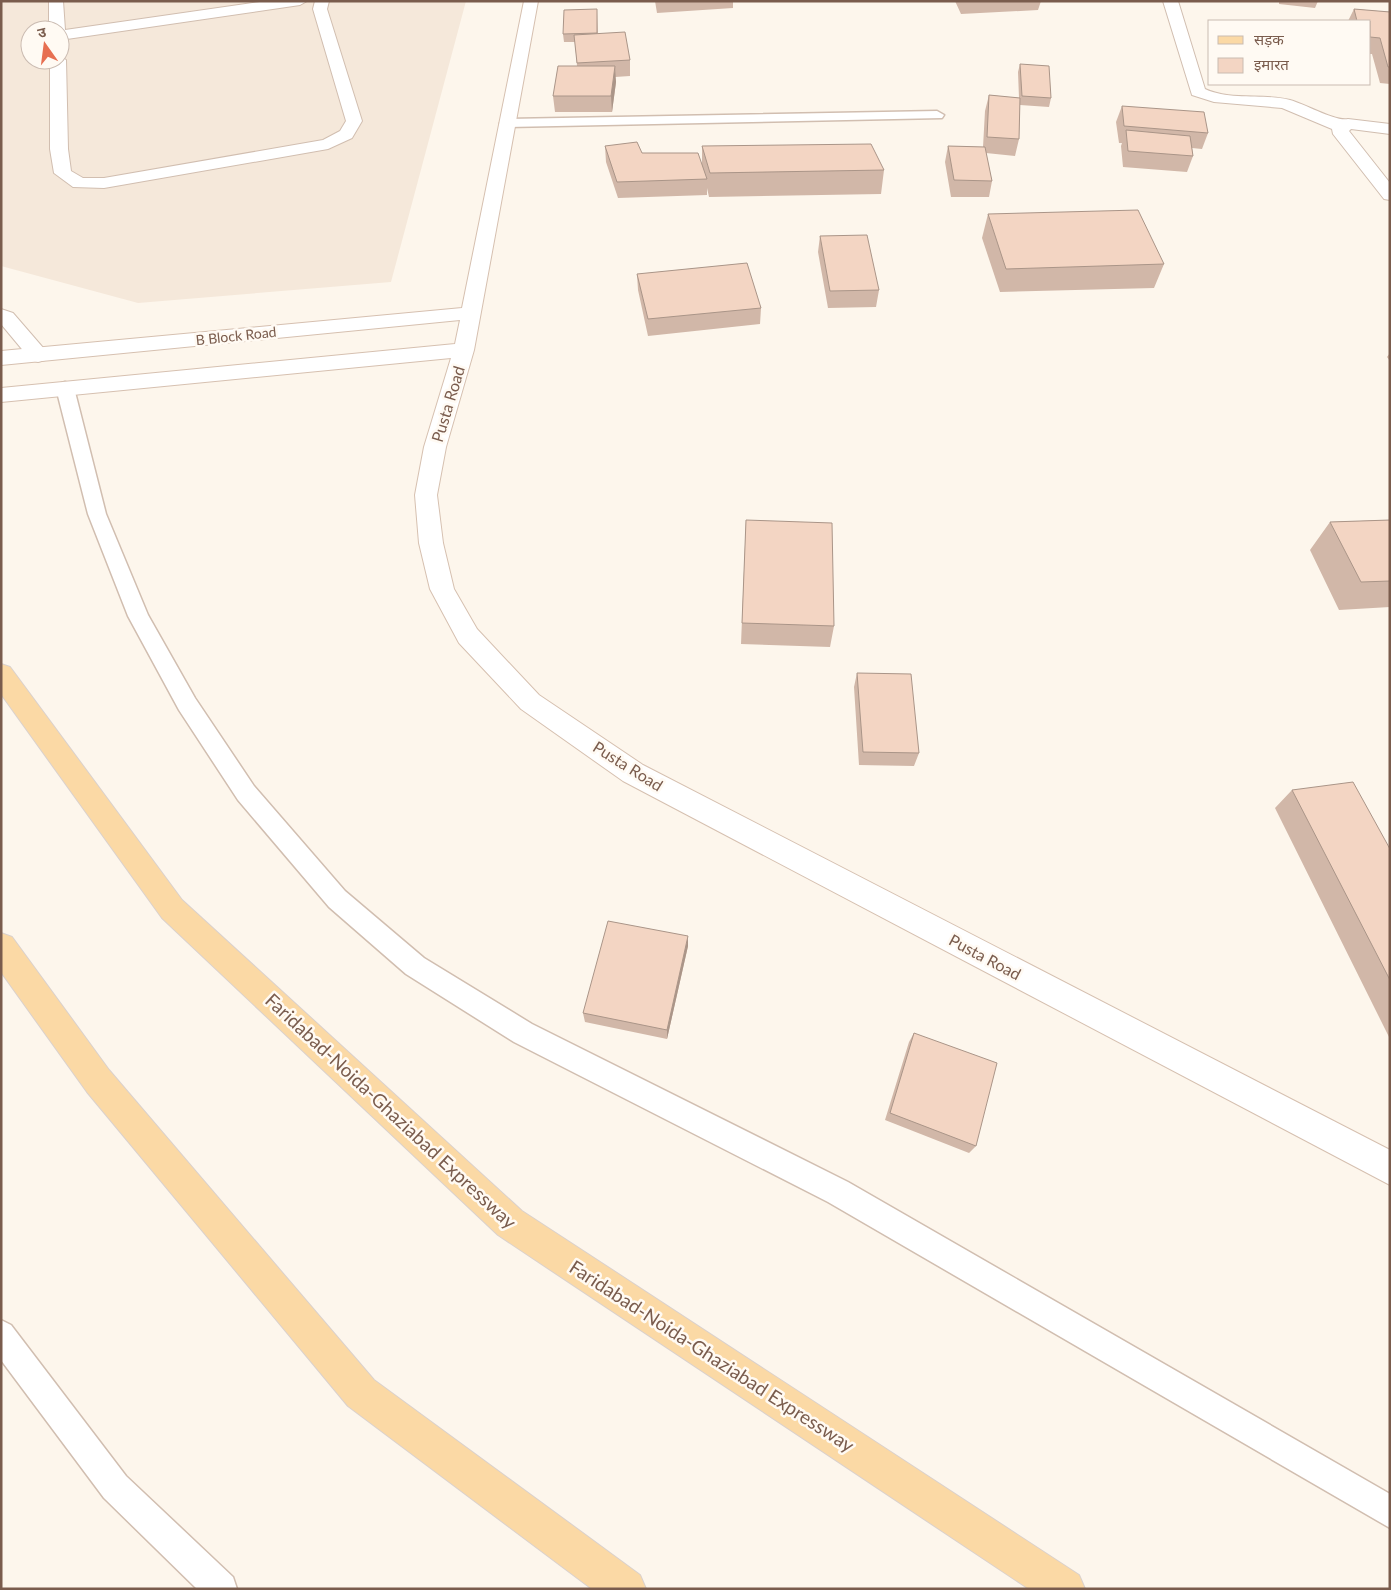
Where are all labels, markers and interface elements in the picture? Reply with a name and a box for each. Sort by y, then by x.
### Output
north arrow [20,20,70,70]
legend [1208,20,1371,85]
text: उ [36,22,49,41]
text: सड़क [1254,30,1284,48]
text: इमारत [1254,55,1289,73]
street label: B Block Road [195,323,277,348]
street label: Pusta Road [427,363,468,444]
street label: Pusta Road [590,737,667,794]
street label: Pusta Road [946,930,1024,983]
street label: Faridabad-Noida-Ghaziabad Expressway [261,988,522,1233]
street label: Faridabad-Noida-Ghaziabad Expressway [566,1255,859,1457]

